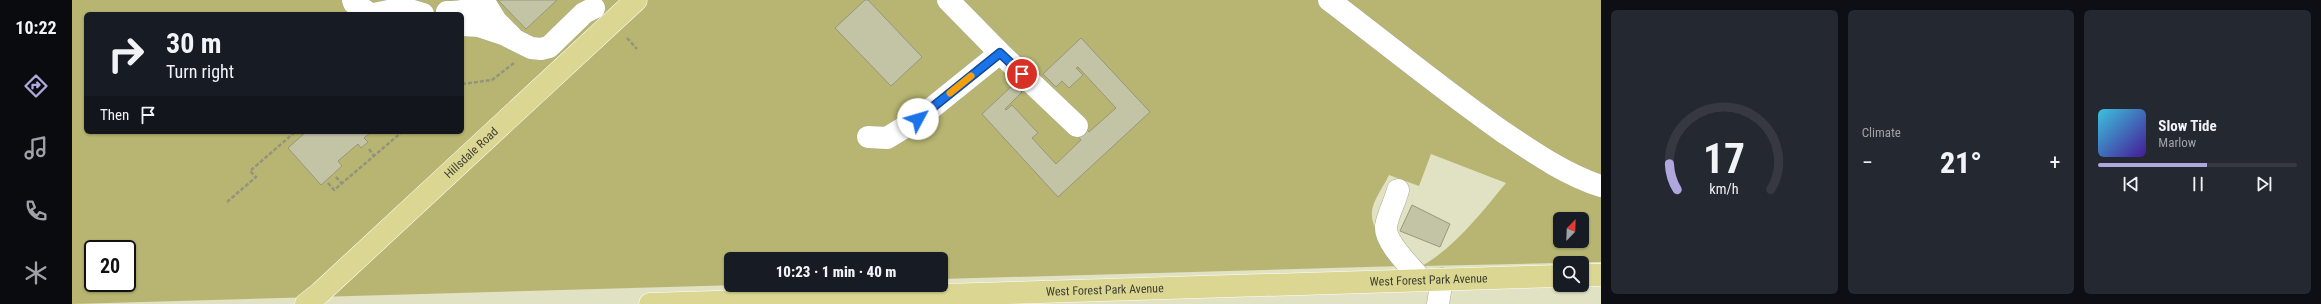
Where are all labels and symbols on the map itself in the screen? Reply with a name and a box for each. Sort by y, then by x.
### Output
pin [1005,57,1039,91]
position arrow [897,98,939,140]
street label: Hillsdale Road [441,124,501,181]
north arrow [1553,212,1589,248]
speed limit sign: 20 [84,240,136,292]
street label: West Forest Park Avenue [1370,271,1488,289]
street label: West Forest Park Avenue [1046,281,1164,299]

